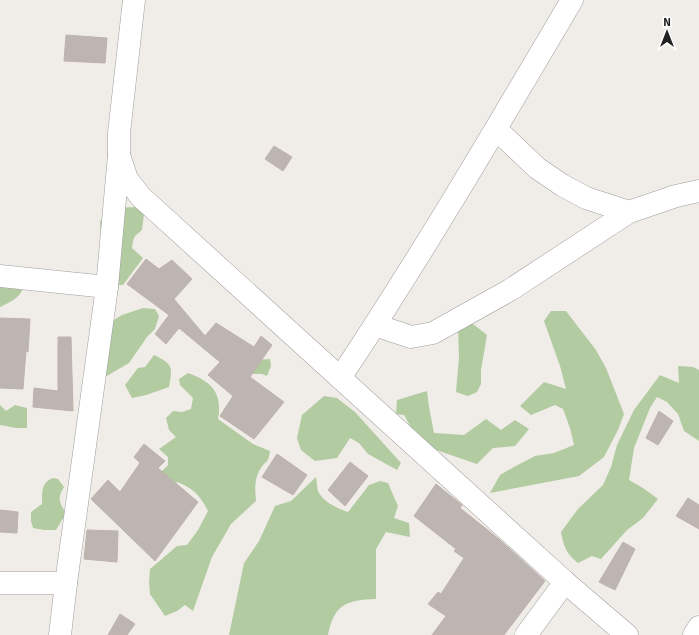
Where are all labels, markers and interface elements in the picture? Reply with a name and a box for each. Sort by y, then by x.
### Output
north arrow [647,12,687,52]
text: N [663,16,671,29]

